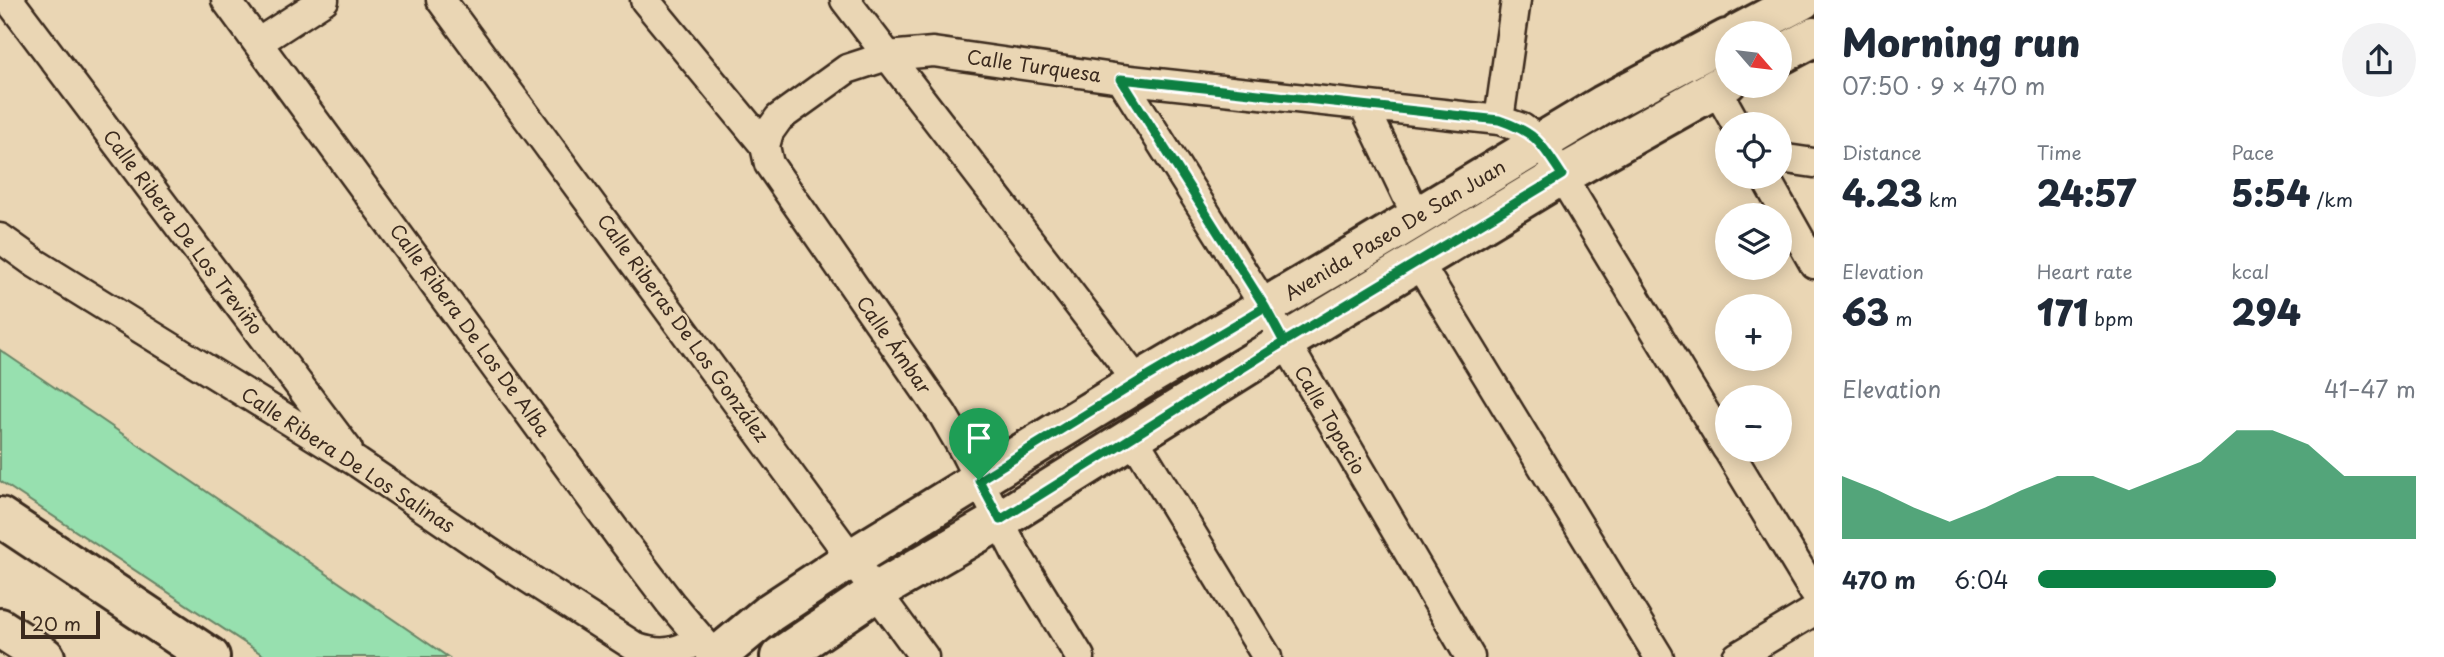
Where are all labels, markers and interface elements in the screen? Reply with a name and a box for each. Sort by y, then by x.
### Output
text: Morning run [1842,13,2080,70]
north arrow [1715,21,1792,98]
map controls [1715,21,1792,462]
button: share [2342,23,2416,97]
street label: Calle Turquesa [965,42,1103,88]
text: 07:50 · 9 × 470 m [1842,68,2045,103]
button: locate [1715,112,1792,189]
street label: Calle Ribera De Los Treviño [97,123,270,340]
text: Distance [1842,138,1922,166]
text: Time [2037,138,2082,166]
text: Pace [2231,138,2274,166]
street label: Avenida Paseo De San Juan [1279,152,1510,306]
text: 4.23 [1842,166,1923,219]
text: 24:57 [2037,166,2136,219]
text: 5:54 [2231,166,2310,219]
text: km [1923,185,1957,213]
text: /km [2310,185,2353,213]
button: layers [1715,203,1792,280]
street label: Calle Riberas De Los González [591,208,776,447]
street label: Calle Ribera De Los De Alba [384,217,558,442]
text: Elevation [1842,257,1924,285]
text: Heart rate [2037,257,2133,285]
text: kcal [2231,257,2269,285]
text: 63 [1842,285,1889,338]
text: 171 [2037,285,2088,338]
text: 294 [2231,285,2301,338]
street label: Calle Ámbar [851,290,939,400]
button: + [1715,294,1792,371]
text: m [1889,304,1913,332]
text: bpm [2088,304,2134,332]
street label: Calle Topacio [1288,360,1373,479]
text: Elevation [1842,371,1941,406]
text: 41–47 m [2324,371,2416,406]
street label: Calle Ribera De Los Salinas [236,379,461,539]
button: − [1715,385,1792,462]
pin [949,408,1009,480]
icon: arrive [960,419,998,457]
text: 470 m [1842,562,1916,597]
text: 6:04 [1954,562,2009,597]
scale bar [21,608,100,640]
text: 20 m [32,609,81,637]

